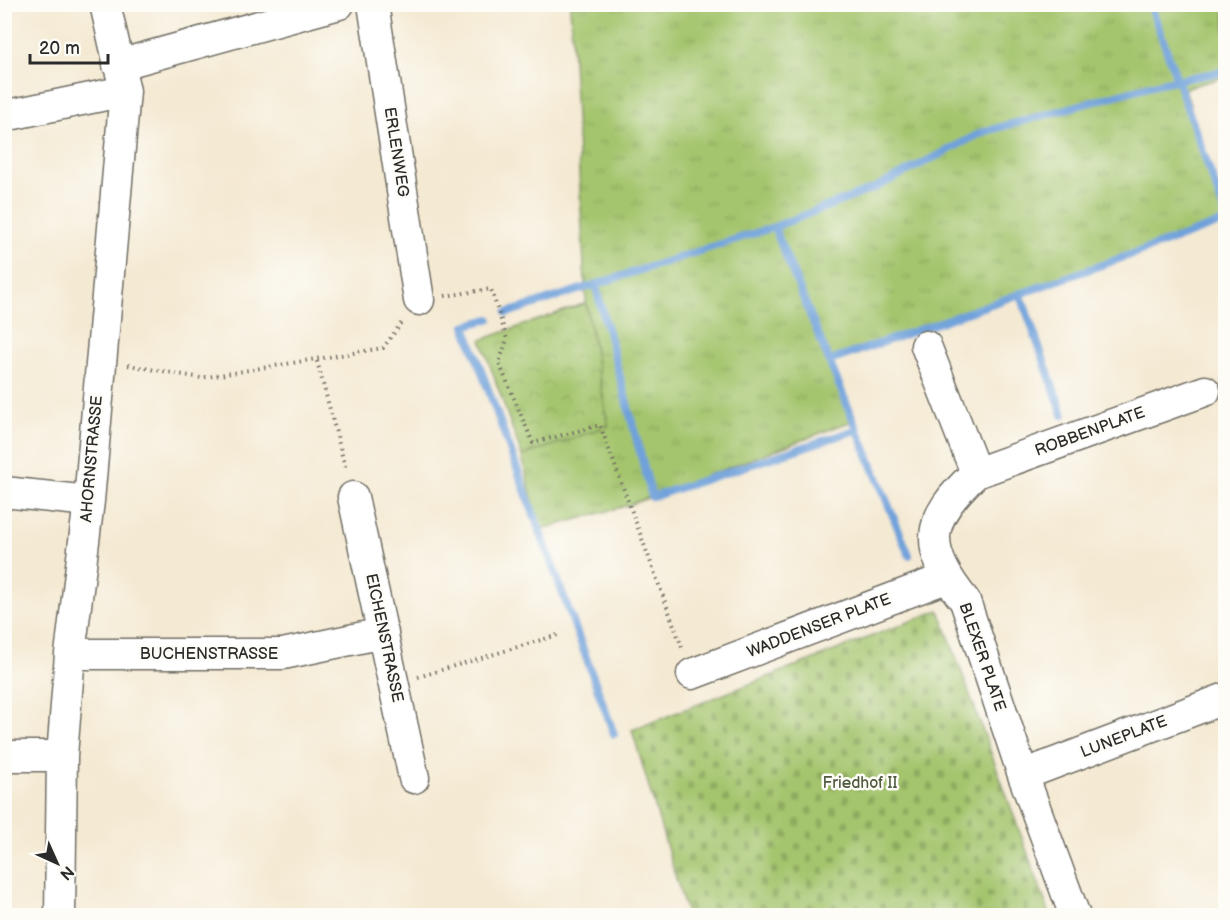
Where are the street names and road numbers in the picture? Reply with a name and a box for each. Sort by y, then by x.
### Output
street label: ERLENWEG [380,106,412,198]
street label: AHORNSTRASSE [77,395,107,523]
street label: ROBBENPLATE [1032,403,1148,461]
street label: EICHENSTRASSE [361,572,407,704]
street label: WADDENSER PLATE [744,590,894,662]
street label: BLEXER PLATE [955,600,1009,714]
street label: BUCHENSTRASSE [140,645,278,664]
street label: LUNEPLATE [1078,712,1170,762]

